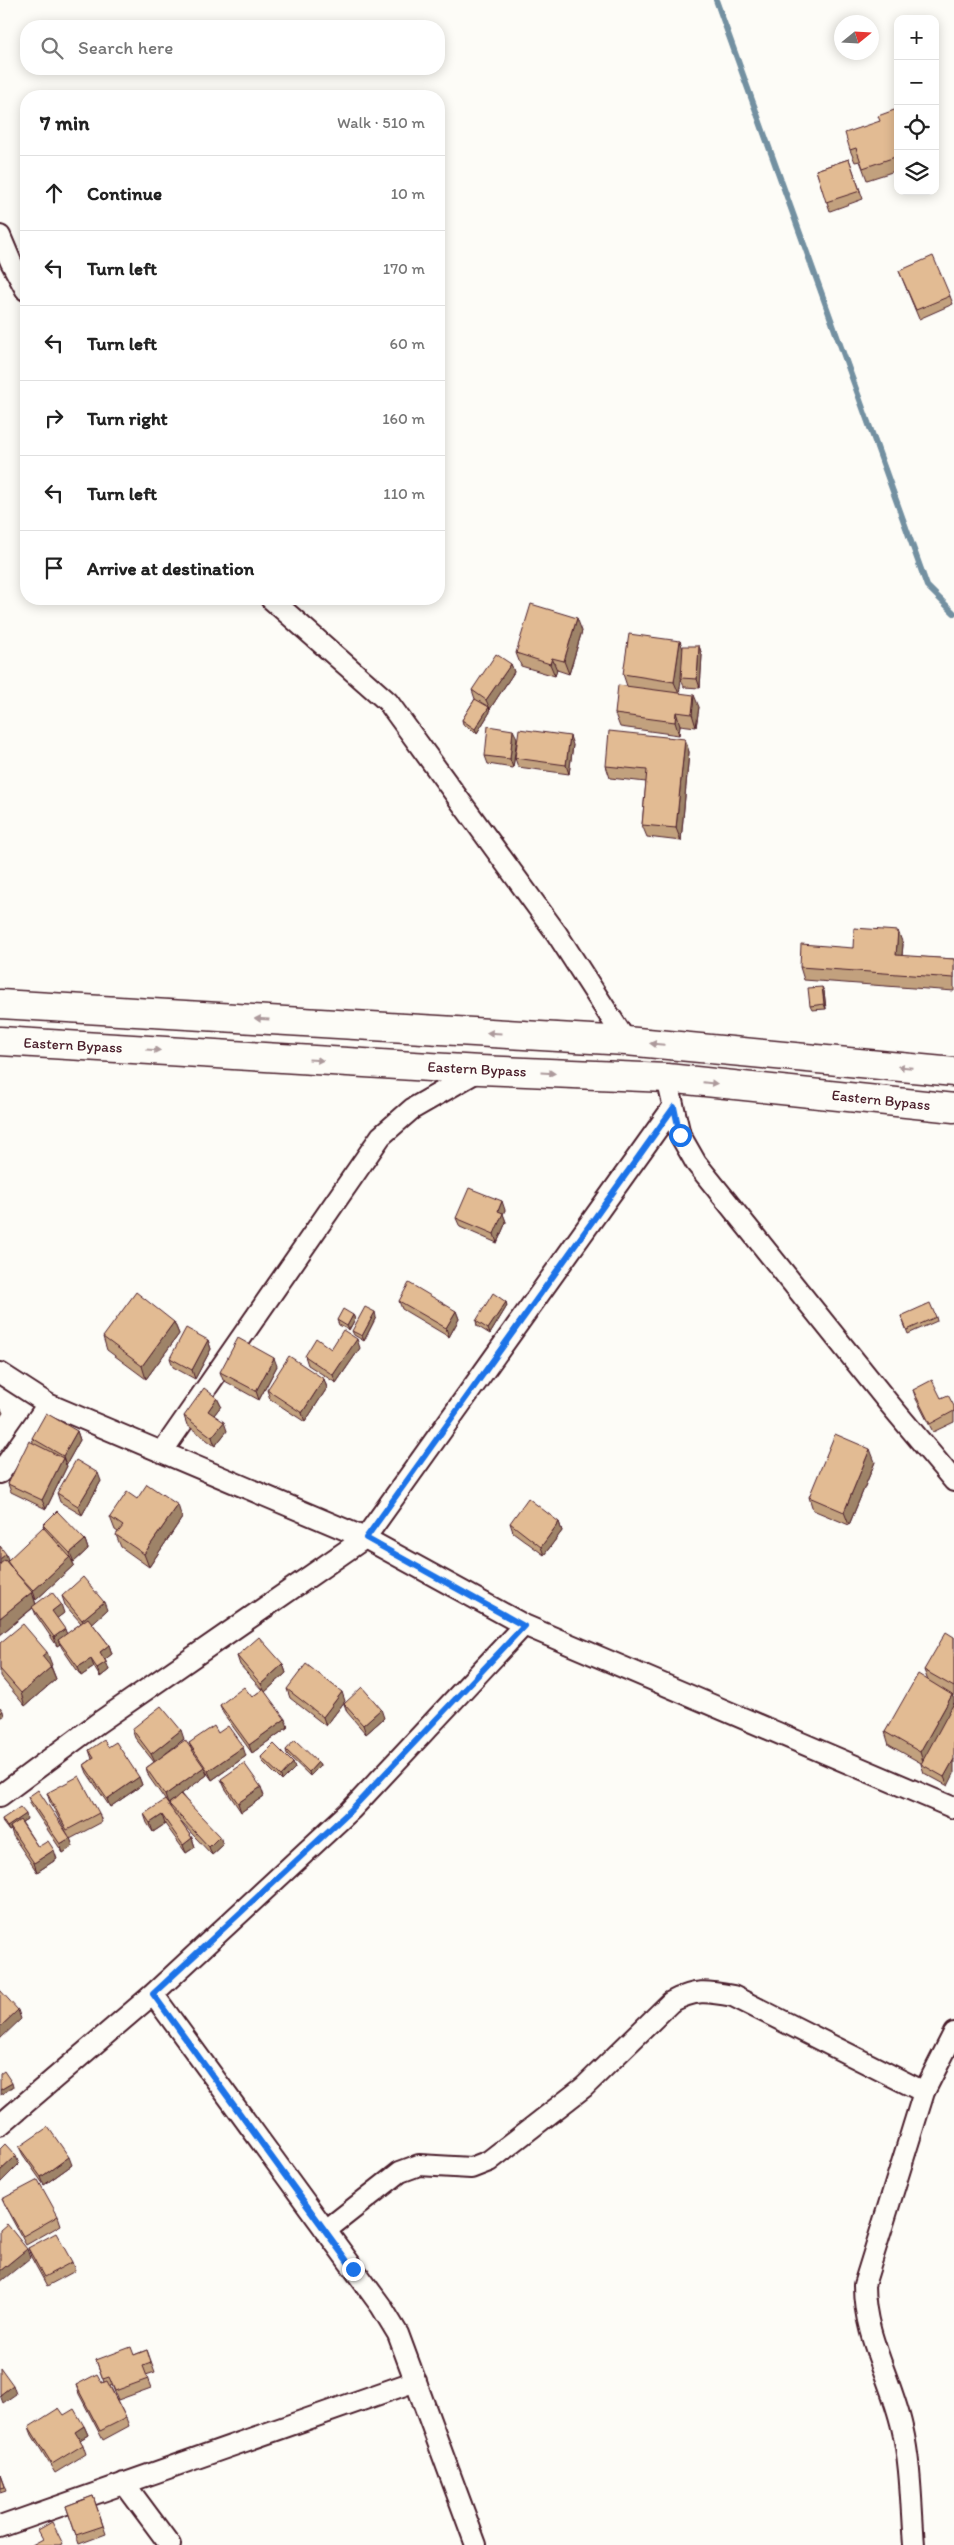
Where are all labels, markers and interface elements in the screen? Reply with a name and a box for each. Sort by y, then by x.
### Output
north arrow [834,15,879,60]
map controls [894,15,939,195]
button: + [894,15,939,60]
search box [20,20,445,75]
icon: search [38,34,66,62]
text: Search here [78,36,173,59]
button: − [894,60,939,105]
button: locate [894,105,939,150]
text: 7 min [40,110,89,135]
text: Walk · 510 m [337,113,425,132]
button: layers [894,150,939,195]
icon: ahead [40,179,68,207]
text: Continue [87,182,162,205]
text: 10 m [391,184,425,203]
icon: left [40,254,68,282]
text: Turn left [87,257,157,280]
text: 170 m [383,259,425,278]
icon: left [40,329,68,357]
text: Turn left [87,332,157,355]
text: 60 m [390,334,425,353]
icon: right [40,404,68,432]
text: Turn right [87,407,168,430]
text: 160 m [382,409,425,428]
icon: left [40,479,68,507]
text: Turn left [87,482,157,505]
text: 110 m [383,484,425,503]
icon: arrive [40,554,68,582]
text: Arrive at destination [87,557,254,580]
one-way arrow [254,1015,270,1023]
one-way arrow [486,1029,502,1037]
street label: Eastern Bypass [23,1033,123,1057]
one-way arrow [648,1039,664,1047]
one-way arrow [146,1046,162,1054]
one-way arrow [308,1056,324,1064]
street label: Eastern Bypass [427,1057,527,1081]
one-way arrow [897,1063,913,1071]
one-way arrow [540,1069,556,1077]
one-way arrow [702,1079,718,1087]
street label: Eastern Bypass [831,1086,932,1114]
route start [669,1124,692,1147]
route end [342,2258,365,2281]

